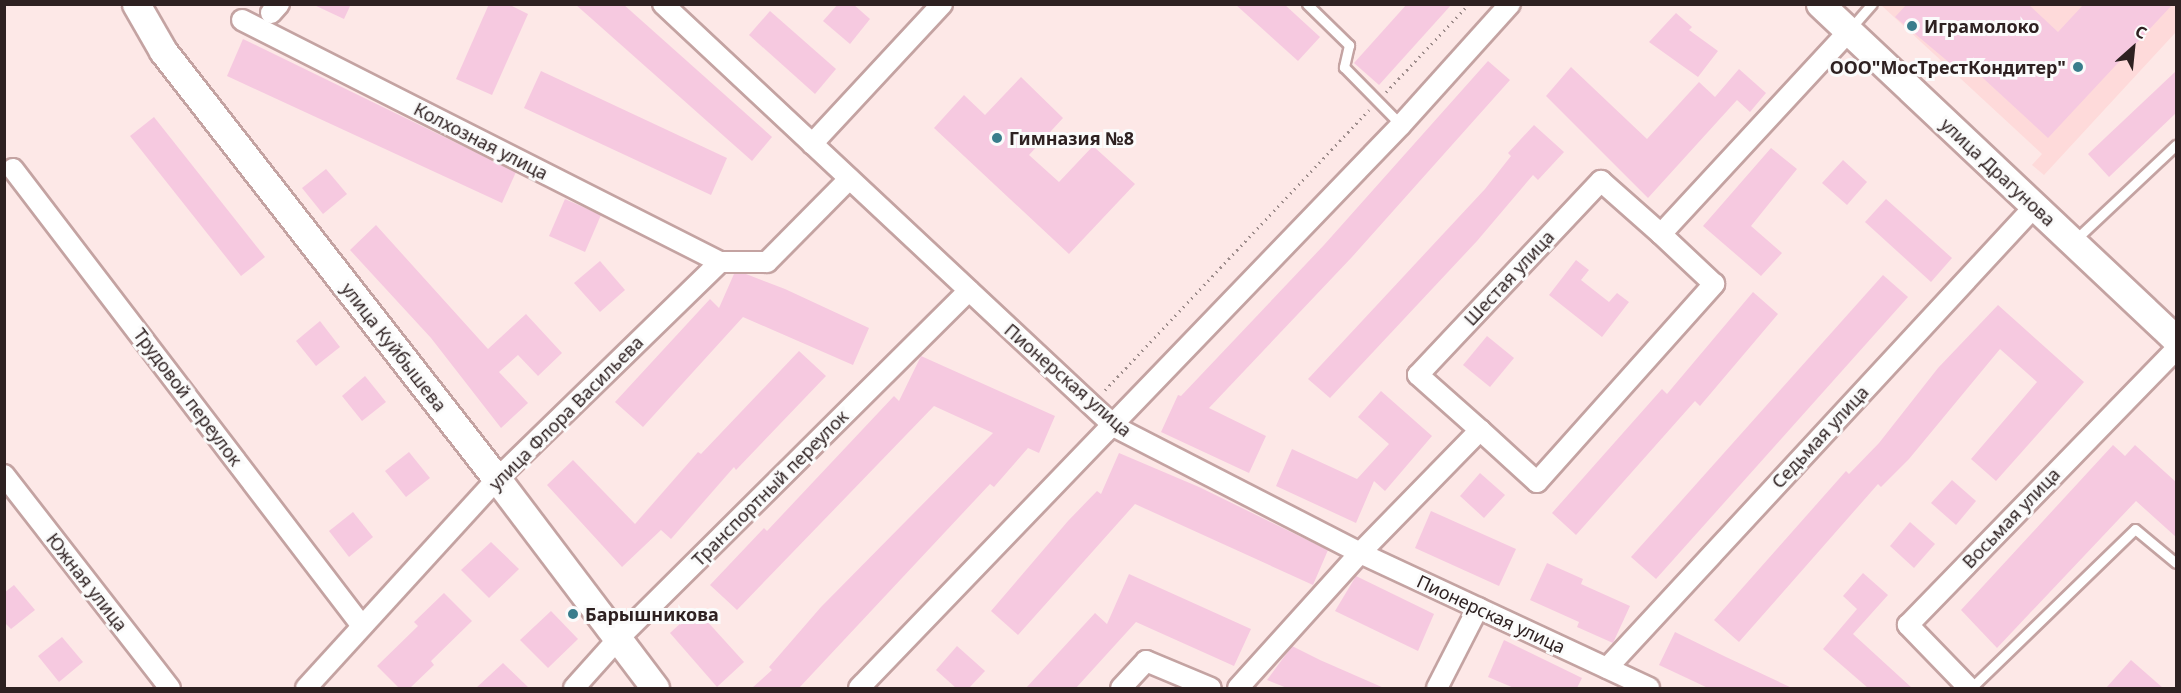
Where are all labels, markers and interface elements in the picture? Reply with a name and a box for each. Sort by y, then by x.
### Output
place label: Играмолоко [1924,15,2039,37]
north arrow [2103,18,2163,78]
marker: Играмолоко [1905,19,1919,33]
text: С [2132,20,2151,44]
place label: ООО"МосТрестКондитер" [1830,56,2066,78]
marker: ООО"МосТрестКондитер" [2071,60,2085,74]
street label: Колхозная улица [410,98,552,184]
street label: улица Драгунова [1936,113,2060,231]
place label: Гимназия №8 [1009,127,1134,149]
marker: Гимназия №8 [990,131,1004,145]
street label: Шестая улица [1460,226,1558,330]
street label: улица Куйбышева [337,278,451,416]
street label: Пионерская улица [1000,319,1136,441]
street label: Трудовой переулок [129,324,247,470]
street label: улица Флора Васильева [484,331,648,495]
street label: Седьмая улица [1767,381,1873,493]
street label: Транспортный переулок [687,405,853,571]
street label: Восьмая улица [1958,463,2064,573]
street label: Южная улица [42,529,132,635]
street label: Пионерская улица [1413,570,1569,658]
place label: Барышникова [585,603,719,625]
marker: Барышникова [566,607,580,621]

